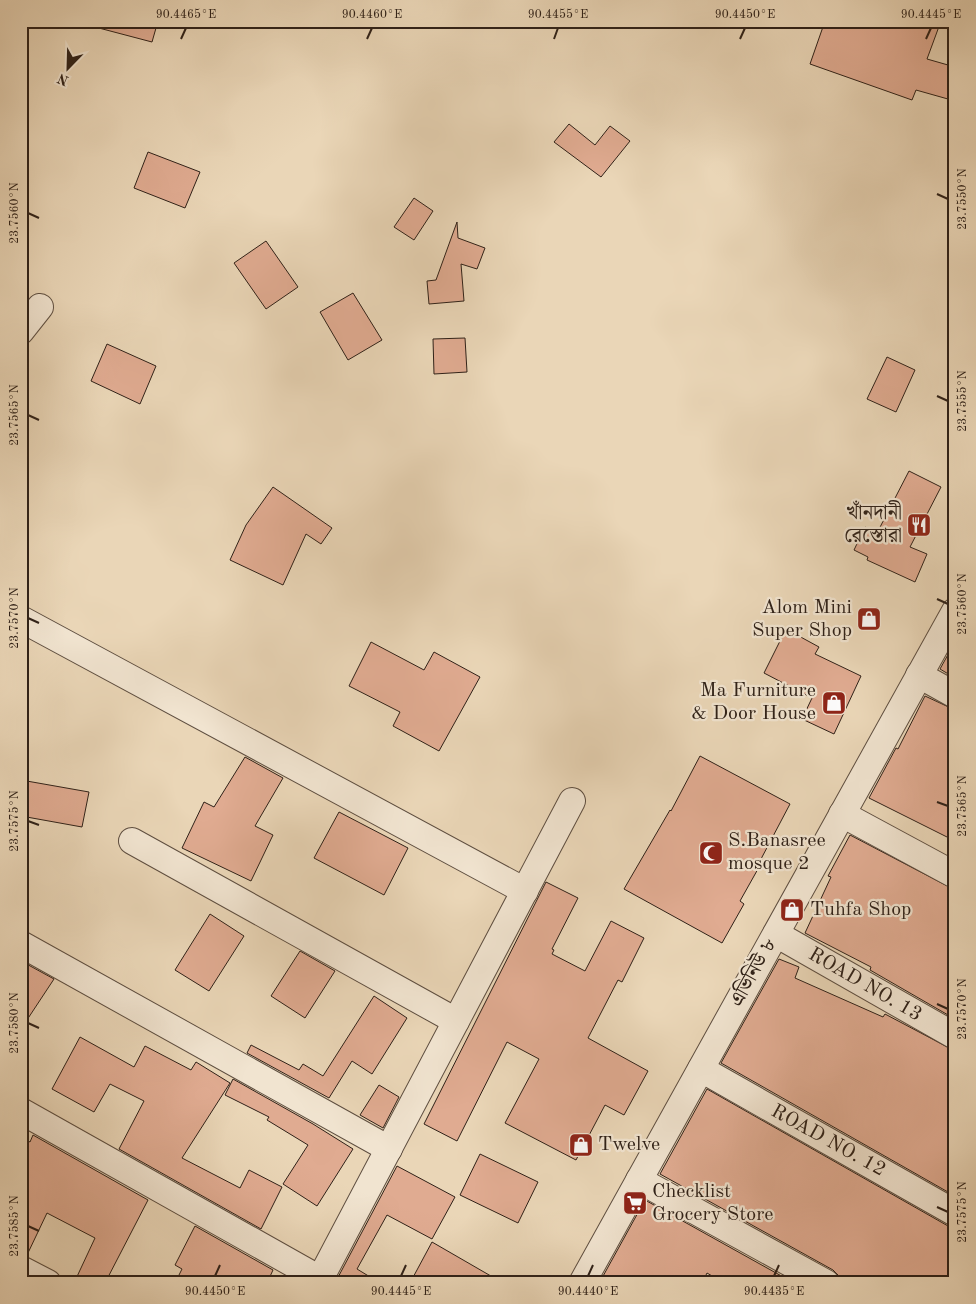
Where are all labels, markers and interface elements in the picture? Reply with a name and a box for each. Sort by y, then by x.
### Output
text: 90.4465°E [156,8,216,21]
text: 90.4455°E [528,8,588,21]
text: 90.4450°E [715,8,775,21]
text: 90.4445°E [901,8,961,21]
text: 90.4460°E [342,9,402,21]
north arrow [42,42,92,92]
text: N [55,70,71,88]
text: 23.7550°N [956,168,969,230]
text: 23.7560°N [8,182,21,244]
text: 23.7555°N [956,370,969,432]
text: 23.7565°N [8,384,21,446]
place label: খাঁনদানী রেস্তোরা [844,500,902,547]
restaurant icon: খাঁনদানী রেস্তোরা [906,512,932,538]
text: 23.7560°N [956,573,969,635]
text: 23.7570°N [8,587,21,649]
place label: Alom Mini Super Shop [752,598,852,641]
shop icon: Alom Mini Super Shop [856,606,882,632]
place label: Ma Furniture & Door House [691,681,816,724]
shop icon: Ma Furniture & Door House [821,690,847,716]
text: 23.7565°N [956,775,969,837]
text: 23.7575°N [8,790,21,852]
place label: S.Banasree mosque 2 [728,831,826,874]
mosque icon: S.Banasree mosque 2 [698,840,724,866]
shop icon: Tuhfa Shop [779,897,805,923]
place label: Tuhfa Shop [810,900,911,920]
street label: এভিনিউ ৮ [723,933,781,1010]
street label: ROAD NO. 13 [805,944,925,1026]
text: 23.7570°N [956,978,969,1040]
text: 23.7580°N [8,992,21,1054]
street label: ROAD NO. 12 [767,1101,889,1181]
shop icon: Twelve [568,1132,594,1158]
place label: Twelve [598,1135,660,1155]
text: 23.7575°N [956,1181,969,1243]
place label: Checklist Grocery Store [652,1182,774,1225]
supermarket icon: Checklist Grocery Store [622,1190,648,1216]
text: 23.7585°N [8,1195,21,1257]
text: 90.4450°E [185,1285,245,1298]
text: 90.4445°E [371,1285,431,1298]
text: 90.4435°E [744,1285,804,1298]
text: 90.4440°E [558,1286,618,1298]

